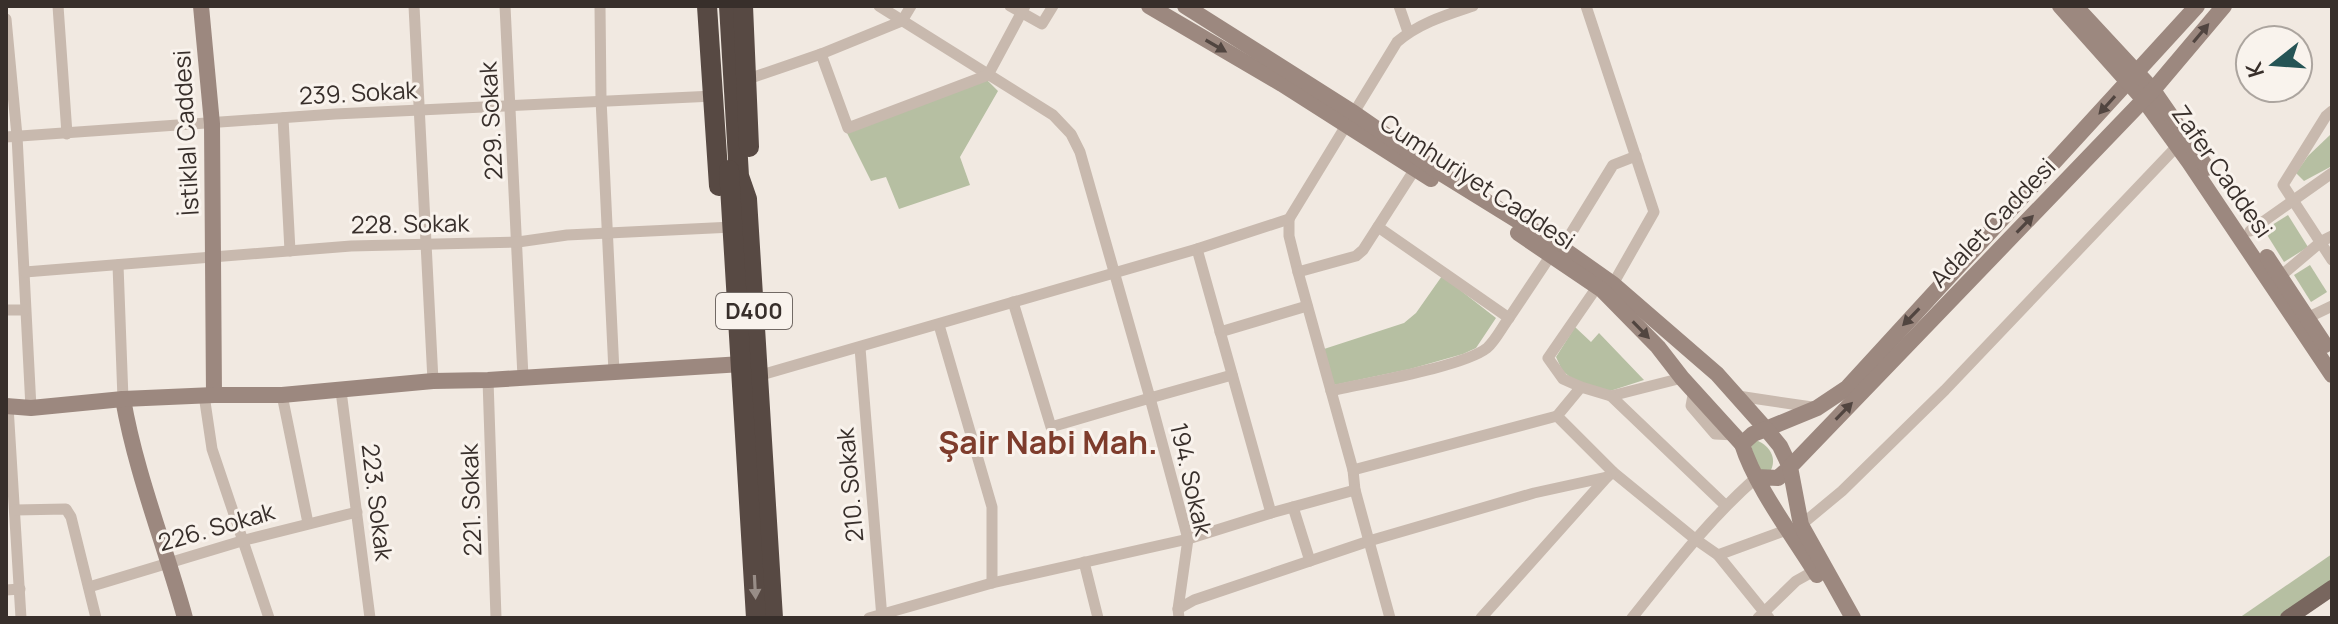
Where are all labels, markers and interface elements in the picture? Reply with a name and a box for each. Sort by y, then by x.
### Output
one-way arrow [2192,23,2209,43]
north arrow [2234,24,2314,104]
one-way arrow [1205,39,1228,53]
street label: İstiklal Caddesi [164,49,206,217]
text: K [2238,58,2271,81]
street label: 229. Sokak [470,60,510,181]
street label: 239. Sokak [298,72,419,112]
one-way arrow [2099,95,2116,115]
street label: Zafer Caddesi [2165,98,2281,244]
street label: Cumhuriyet Caddesi [1374,106,1582,256]
street label: Adalet Caddesi [1922,150,2062,294]
street label: 228. Sokak [351,205,471,241]
one-way arrow [2015,215,2033,234]
road number: D400 [716,293,792,329]
one-way arrow [1902,307,1920,326]
one-way arrow [1631,320,1649,339]
one-way arrow [1834,402,1853,421]
street label: 194. Sokak [1163,419,1221,540]
district label: Şair Nabi Mah. [938,420,1158,464]
street label: 210. Sokak [827,425,870,544]
street label: 223. Sokak [354,442,402,563]
street label: 221. Sokak [452,442,488,557]
street label: 226. Sokak [154,493,279,558]
one-way arrow [748,575,761,600]

